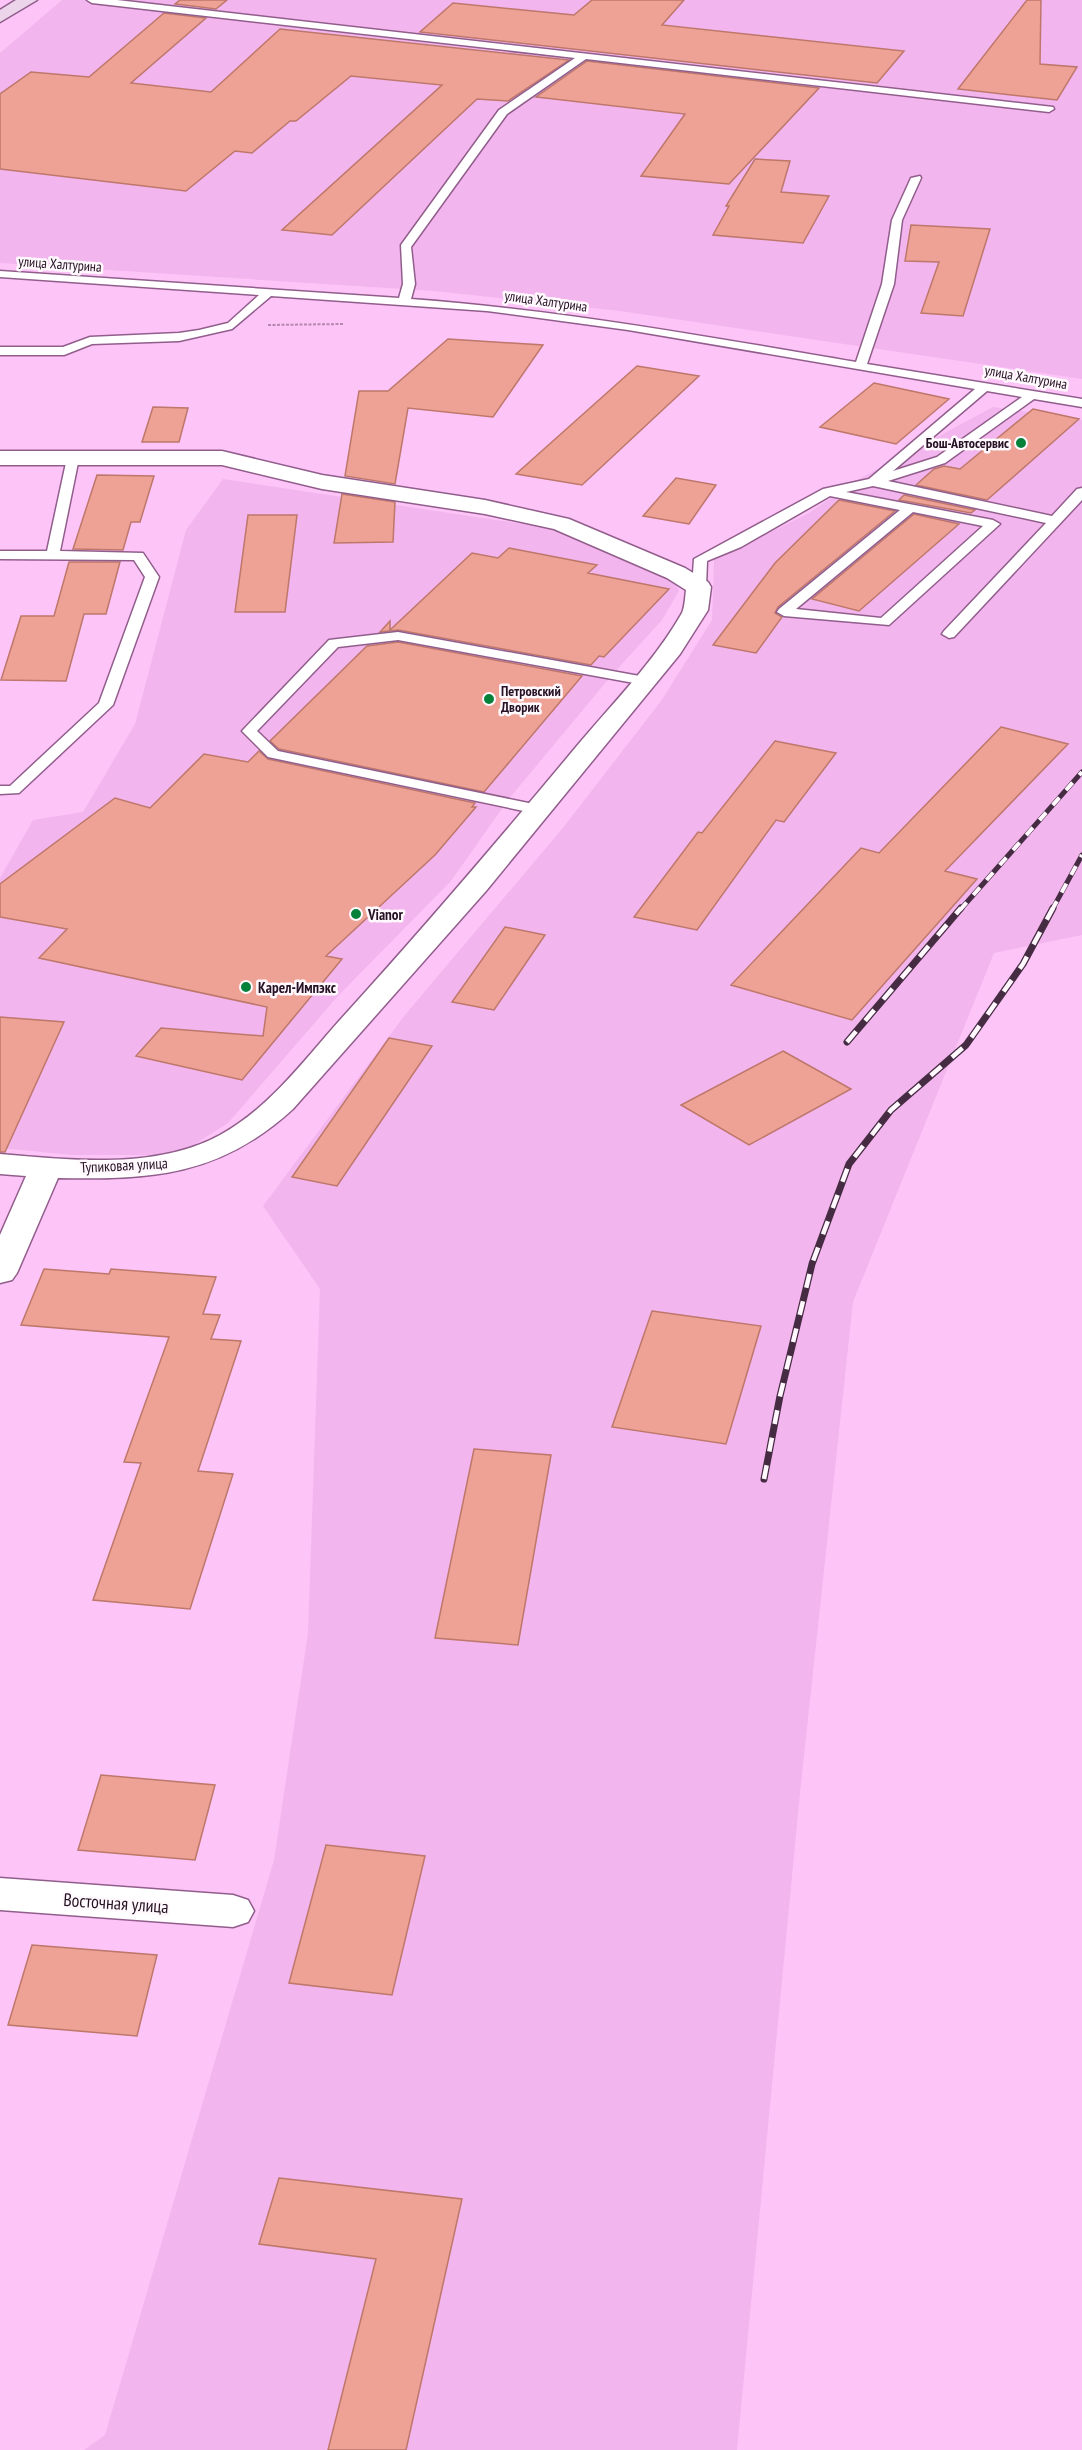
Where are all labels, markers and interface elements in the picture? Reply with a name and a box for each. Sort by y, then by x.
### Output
street label: улица Халтурина [18,252,102,276]
street label: улица Халтурина [503,286,589,316]
street label: улица Халтурина [983,361,1069,393]
place label: Бош-Автосервис [926,434,1009,452]
marker: Бош-Автосервис [1014,436,1028,450]
place label: Петровский Дворик [501,682,561,716]
marker: Петровский Дворик [482,692,496,706]
place label: Vianor [367,905,404,924]
marker: Vianor [349,907,363,921]
place label: Карел-Импэкс [258,978,337,997]
marker: Карел-Импэкс [239,980,253,994]
street label: Тупиковая улица [80,1153,168,1177]
street label: Восточная улица [63,1888,169,1918]

